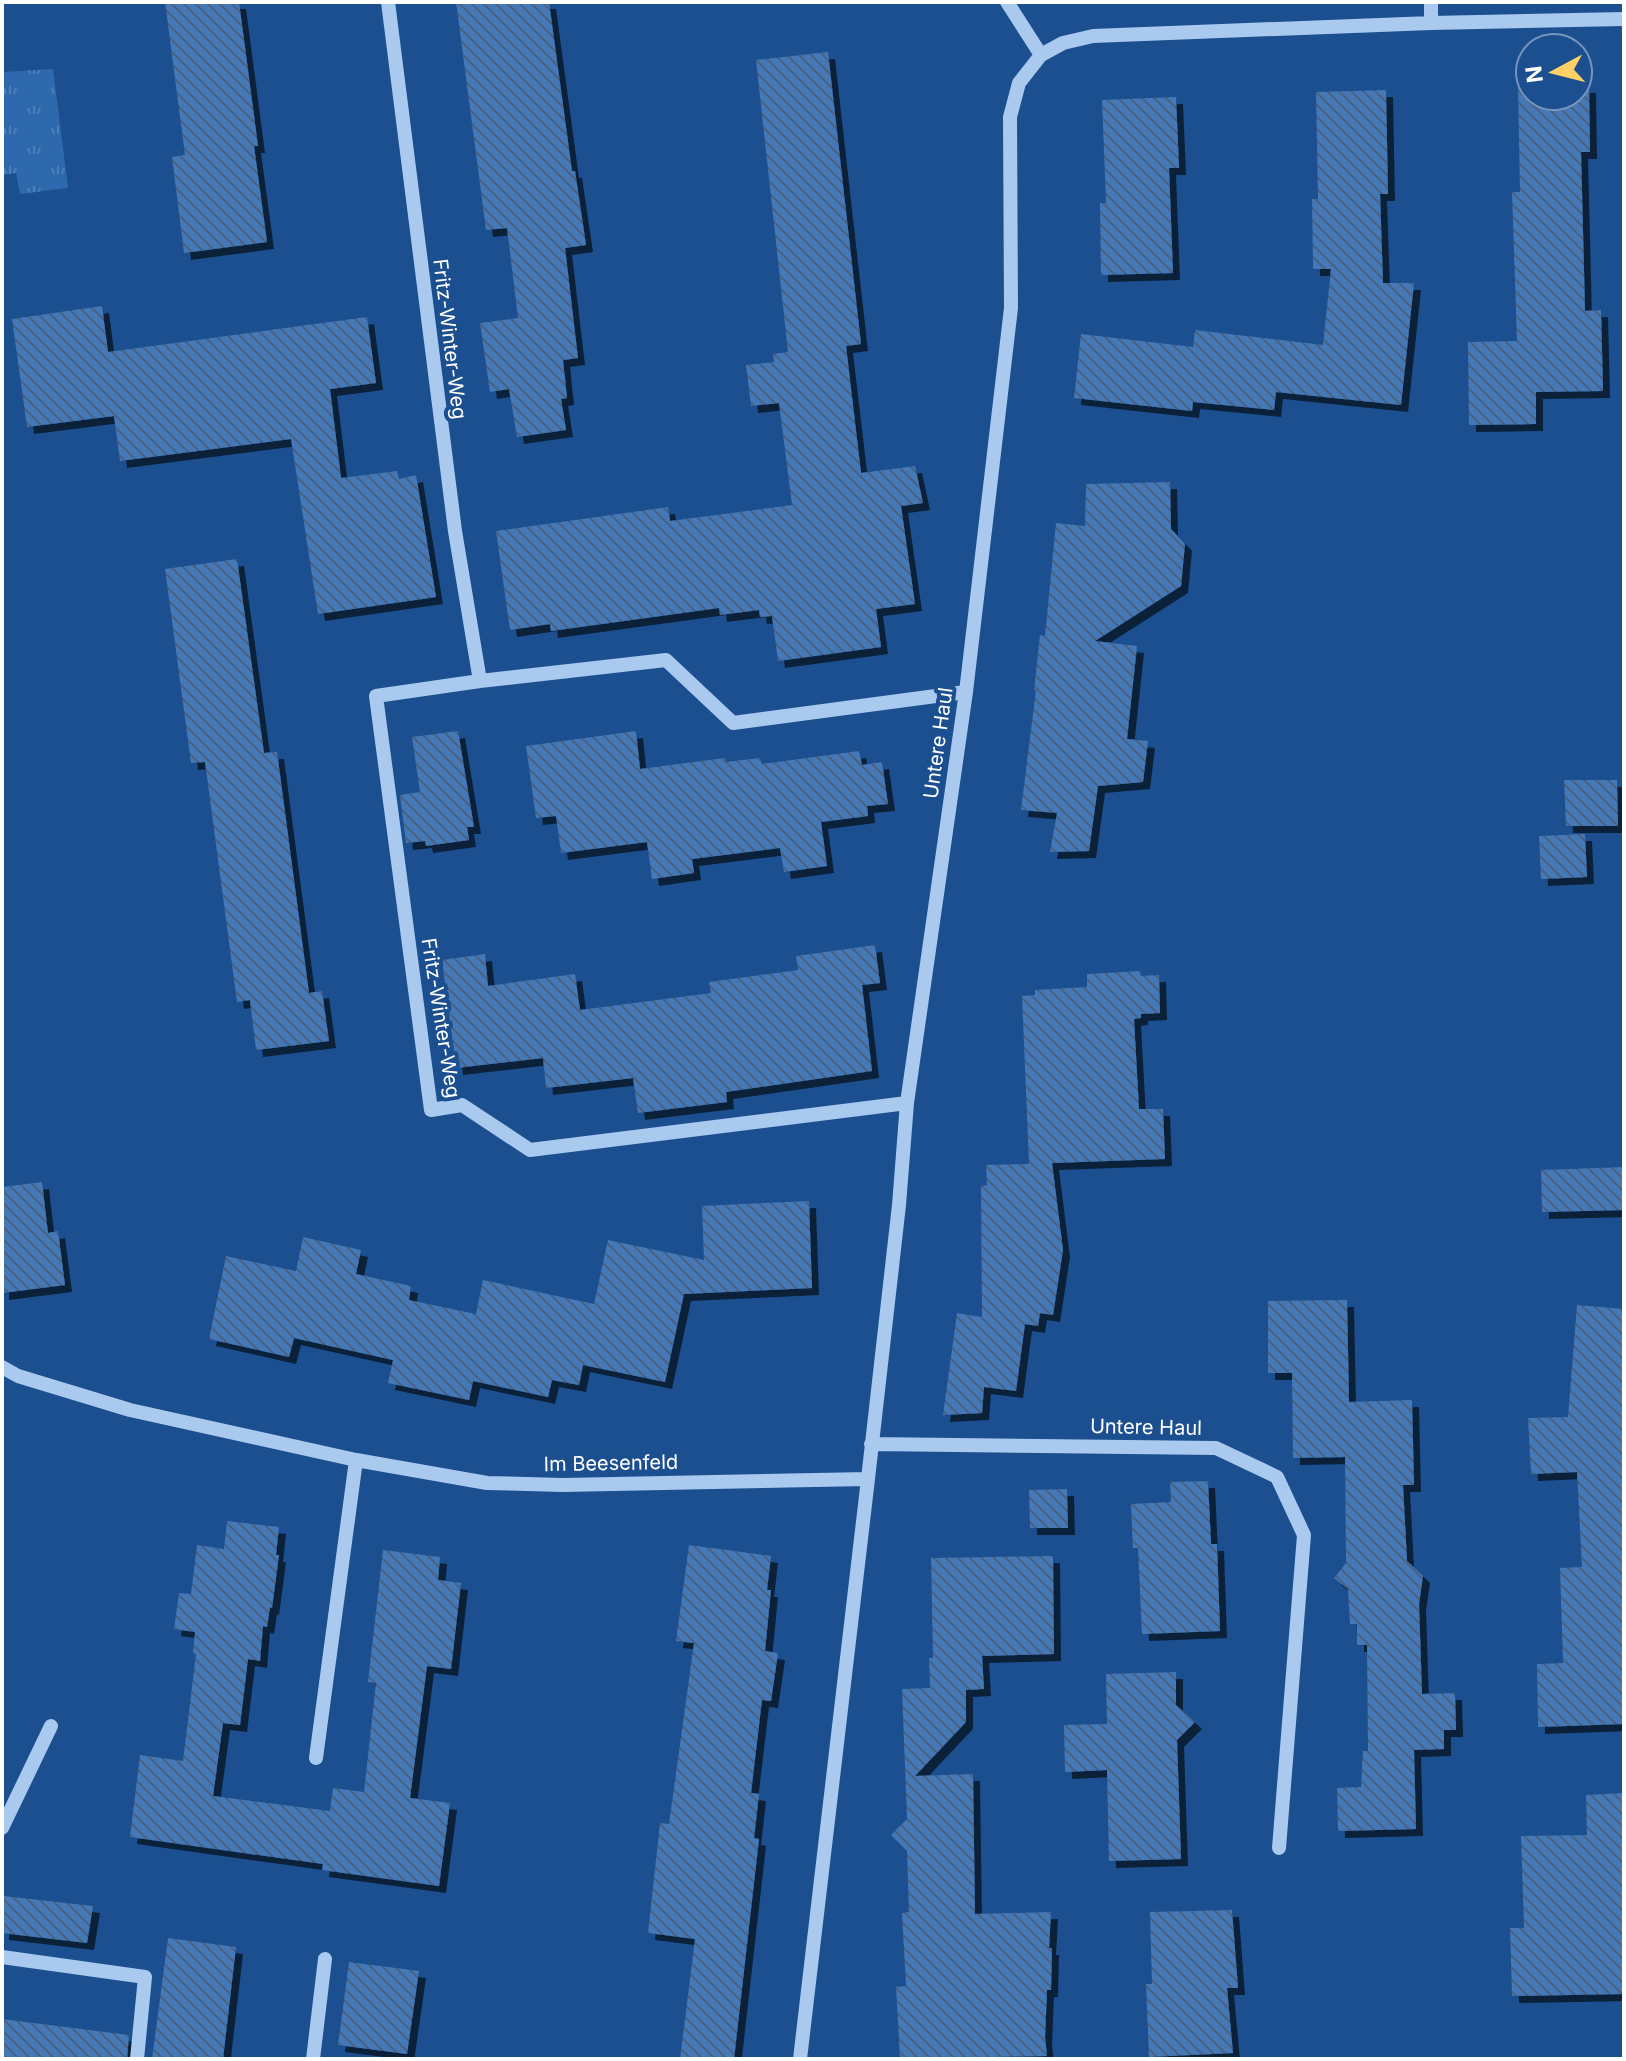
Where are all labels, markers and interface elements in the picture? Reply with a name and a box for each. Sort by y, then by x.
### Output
north arrow [1514,32,1594,112]
text: N [1520,65,1548,84]
street label: Fritz-Winter-Weg [428,257,472,421]
street label: Untere Haul [918,686,958,800]
street label: Fritz-Winter-Weg [417,936,465,1100]
street label: Untere Haul [1090,1414,1202,1440]
street label: Im Beesenfeld [544,1450,678,1476]

